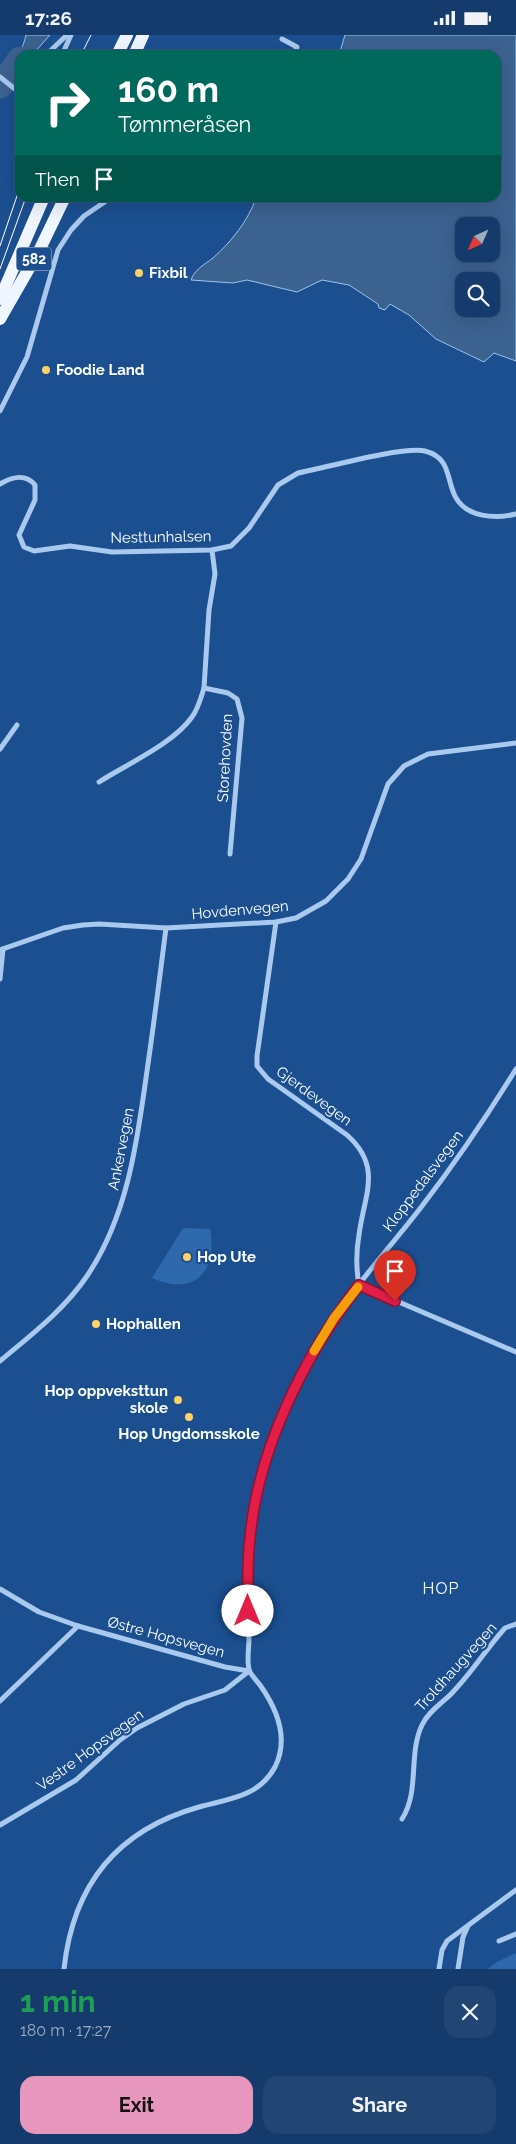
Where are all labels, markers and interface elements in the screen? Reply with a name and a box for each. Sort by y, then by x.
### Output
text: 17:26 [25,7,72,29]
text: 160 m [118,69,219,110]
icon: right [35,70,100,135]
text: Tømmeråsen [118,111,251,137]
icon: arrive [90,165,118,193]
text: Then [35,168,80,190]
north arrow [455,217,500,263]
map controls [455,217,500,317]
road number: 582 [16,247,52,270]
place label: Fixbil [149,264,188,282]
marker: Fixbil [133,267,145,279]
button: search [455,272,500,317]
place label: Foodie Land [56,361,145,379]
marker: Foodie Land [40,364,52,376]
street label: Nesttunhalsen [110,527,212,547]
street label: Storehovden [214,713,236,803]
street label: Hovdenvegen [191,897,289,923]
street label: Gjerdevegen [273,1062,355,1130]
street label: Ankervegen [104,1106,138,1192]
street label: Kloppedalsvegen [379,1127,467,1235]
place label: Hop Ute [197,1248,256,1266]
pin [374,1250,416,1301]
marker: Hop Ute [181,1251,193,1263]
icon: arrive [381,1257,409,1285]
place label: Hophallen [106,1315,181,1333]
marker: Hophallen [90,1318,102,1330]
place label: Hop oppveksttun skole [44,1382,168,1417]
marker: Hop oppveksttun skole [172,1394,184,1406]
marker: Hop Ungdomsskole [183,1411,195,1423]
place label: Hop Ungdomsskole [118,1425,260,1443]
district label: HOP [423,1579,459,1598]
position arrow [221,1584,273,1636]
street label: Østre Hopsvegen [105,1613,227,1661]
street label: Troldhaugvegen [411,1619,501,1715]
street label: Vestre Hopsvegen [33,1705,147,1795]
text: 1 min [20,1984,96,2019]
button: close [444,1986,496,2038]
text: 180 m · 17:27 [20,2021,111,2040]
button: Exit [20,2076,253,2134]
button: Share [263,2076,496,2134]

